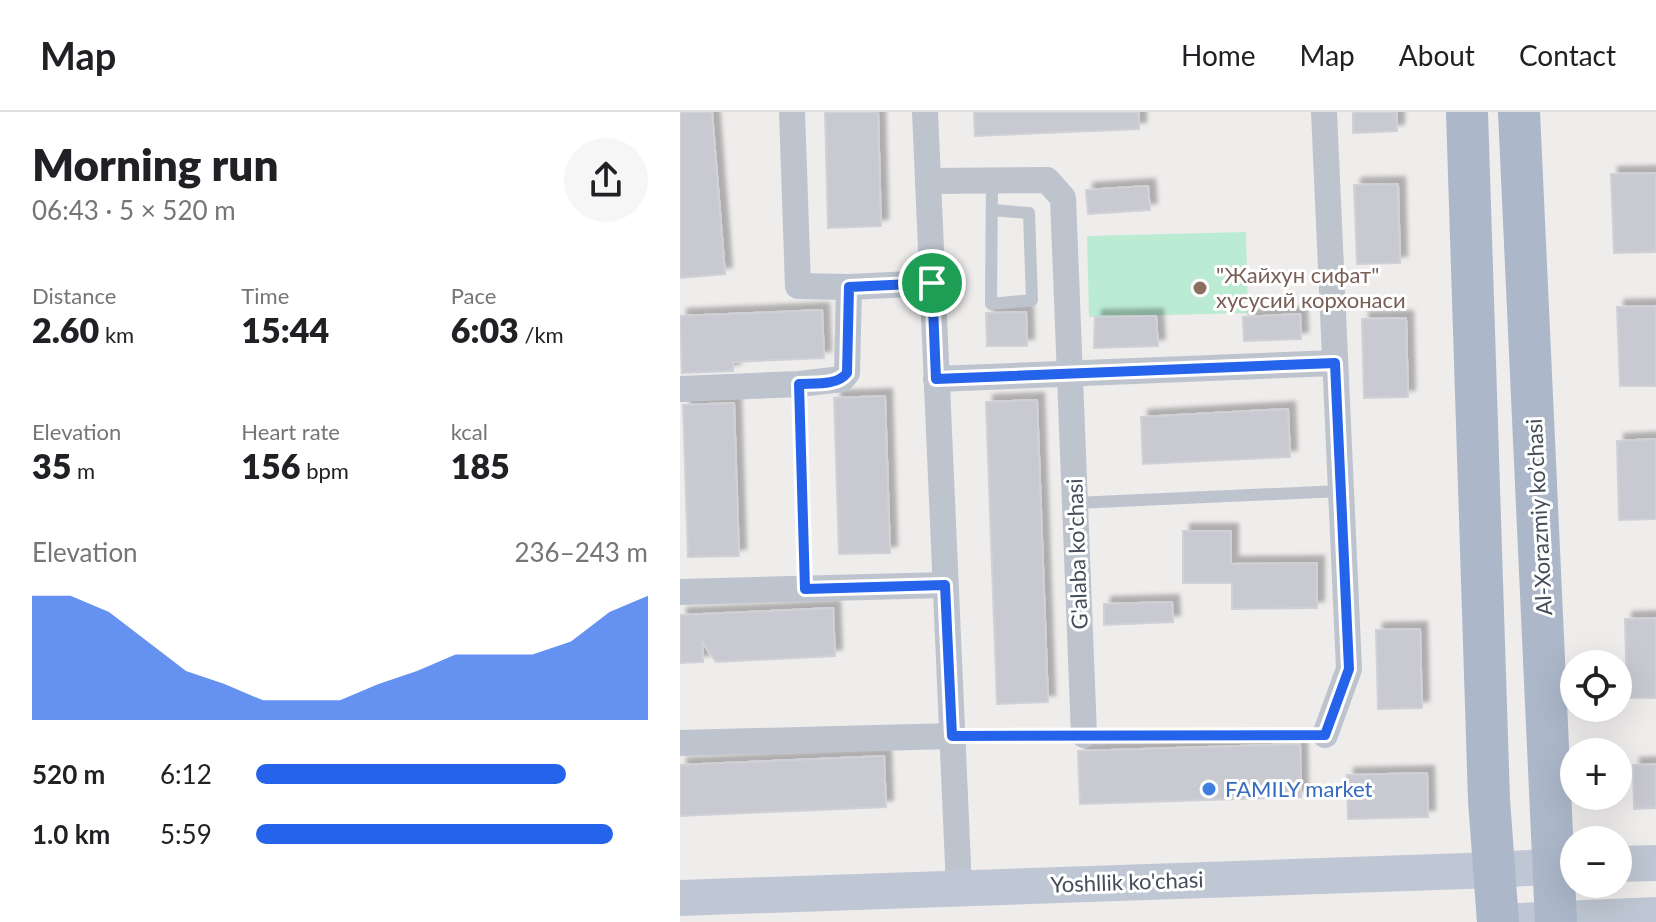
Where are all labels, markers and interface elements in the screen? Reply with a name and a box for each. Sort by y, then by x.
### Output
text: Map [40,32,116,78]
text: Home [1181,38,1256,72]
text: Map [1300,38,1355,72]
text: About [1399,38,1475,72]
text: Contact [1519,38,1616,72]
text: Morning run [32,138,279,190]
button: share [564,138,648,222]
text: 06:43 · 5 × 520 m [32,194,236,226]
pin [898,249,966,317]
icon: arrive [910,261,954,305]
place label: "Жайхун сифат" хусусий корхонаси [1216,261,1406,313]
marker: "Жайхун сифат" хусусий корхонаси [1191,279,1209,297]
text: Distance [32,282,116,309]
text: Time [241,282,289,309]
text: Pace [451,282,496,309]
text: 2.60 [32,309,99,350]
text: 15:44 [241,309,329,350]
text: 6:03 [451,309,519,350]
text: km [99,321,134,348]
text: /km [519,321,564,348]
text: Elevation [32,418,121,445]
text: Heart rate [241,418,340,445]
text: kcal [451,418,488,445]
street label: Al-Xorazmiy ko’chasi [1520,418,1557,616]
text: 35 [32,445,71,486]
text: 156 [241,445,301,486]
text: 185 [451,445,510,486]
text: m [71,457,95,484]
text: bpm [301,457,349,484]
street label: G'alaba ko'chasi [1060,478,1093,630]
text: Elevation [32,536,138,568]
text: 236–243 m [514,536,648,568]
map controls [1560,650,1632,898]
button: locate [1560,650,1632,722]
button: + [1560,738,1632,810]
text: 520 m [32,758,105,790]
text: 6:12 [160,758,212,790]
place label: FAMILY market [1225,775,1372,802]
marker: FAMILY market [1200,780,1218,798]
text: 1.0 km [32,818,110,850]
text: 5:59 [160,818,212,850]
button: − [1560,826,1632,898]
street label: Yoshllik ko'chasi [1050,865,1204,898]

